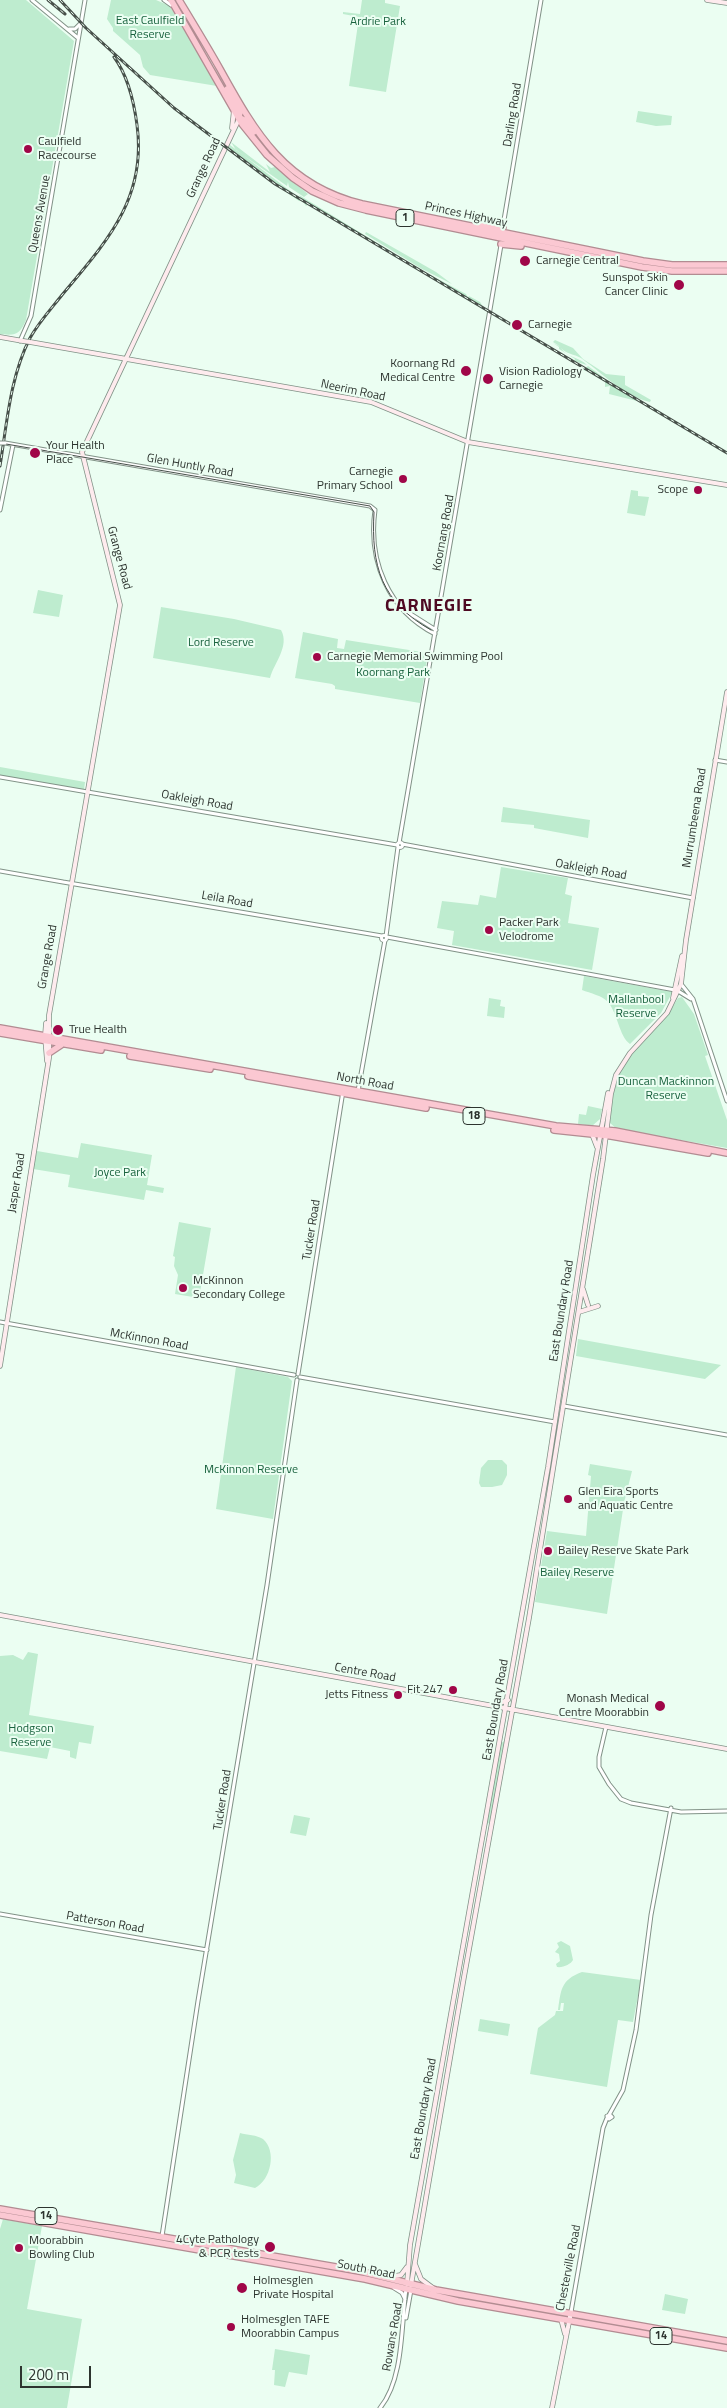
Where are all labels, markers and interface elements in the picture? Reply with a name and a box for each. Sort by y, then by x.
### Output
park label: East Caulfield Reserve [116,14,184,42]
park label: Ardrie Park [350,15,406,29]
street label: Darling Road [501,82,525,148]
place label: Caulfield Racecourse [38,135,96,163]
street label: Grange Road [184,136,224,200]
marker: Caulfield Racecourse [22,143,34,155]
street label: Queens Avenue [26,174,54,254]
street label: Princes Highway [423,199,509,231]
road number: 1 [396,210,414,227]
marker: Carnegie Central [518,254,532,268]
place label: Carnegie Central [536,254,619,268]
place label: Sunspot Skin Cancer Clinic [602,271,668,299]
marker: Sunspot Skin Cancer Clinic [672,278,686,292]
marker: Carnegie [510,318,524,332]
place label: Carnegie [528,318,572,332]
place label: Koornang Rd Medical Centre [380,357,455,385]
marker: Koornang Rd Medical Centre [459,364,473,378]
place label: Vision Radiology Carnegie [499,365,582,393]
marker: Vision Radiology Carnegie [481,372,495,386]
street label: Neerim Road [319,377,387,405]
place label: Your Health Place [46,439,105,467]
marker: Your Health Place [28,446,42,460]
street label: Glen Huntly Road [146,451,234,481]
place label: Carnegie Primary School [317,465,393,493]
marker: Carnegie Primary School [397,473,409,485]
place label: Scope [658,483,688,497]
marker: Scope [692,484,704,496]
street label: Koornang Road [430,494,458,572]
street label: Grange Road [104,525,134,591]
district label: CARNEGIE [384,596,474,618]
park label: Lord Reserve [188,636,254,650]
place label: Carnegie Memorial Swimming Pool [327,650,503,664]
marker: Carnegie Memorial Swimming Pool [311,651,323,663]
park label: Koornang Park [356,666,430,680]
street label: Murrumbeena Road [680,767,710,869]
street label: Oakleigh Road [160,788,234,814]
street label: Oakleigh Road [554,857,628,883]
street label: Leila Road [200,888,254,912]
place label: Packer Park Velodrome [499,916,559,944]
street label: Grange Road [35,924,61,990]
marker: Packer Park Velodrome [483,924,495,936]
park label: Mallanbool Reserve [608,993,664,1021]
marker: True Health [51,1023,65,1037]
place label: True Health [69,1023,127,1037]
street label: North Road [335,1070,395,1094]
park label: Duncan Mackinnon Reserve [618,1075,714,1103]
road number: 18 [463,1108,485,1124]
street label: Jasper Road [5,1152,29,1214]
park label: Joyce Park [94,1166,146,1180]
street label: Tucker Road [300,1199,324,1261]
street label: East Boundary Road [547,1259,577,1363]
place label: McKinnon Secondary College [193,1274,285,1302]
marker: McKinnon Secondary College [177,1282,189,1294]
street label: McKinnon Road [109,1326,189,1354]
park label: McKinnon Reserve [204,1463,298,1477]
place label: Glen Eira Sports and Aquatic Centre [578,1485,673,1513]
marker: Glen Eira Sports and Aquatic Centre [562,1493,574,1505]
place label: Bailey Reserve Skate Park [558,1544,689,1558]
marker: Bailey Reserve Skate Park [542,1545,554,1557]
park label: Bailey Reserve [540,1566,614,1580]
street label: East Boundary Road [480,1658,512,1762]
street label: Centre Road [333,1661,397,1685]
place label: Fit 247 [407,1683,443,1697]
marker: Fit 247 [447,1684,459,1696]
place label: Jetts Fitness [325,1688,388,1702]
marker: Jetts Fitness [392,1689,404,1701]
place label: Monash Medical Centre Moorabbin [559,1692,649,1720]
marker: Monash Medical Centre Moorabbin [653,1699,667,1713]
park label: Hodgson Reserve [8,1722,54,1750]
street label: Tucker Road [211,1769,235,1831]
street label: Patterson Road [65,1909,145,1937]
street label: East Boundary Road [408,2057,440,2161]
road number: 14 [35,2208,57,2224]
street label: Chesterville Road [554,2224,584,2312]
place label: 4Cyte Pathology & PCR tests [176,2233,259,2261]
place label: Moorabbin Bowling Club [29,2234,94,2262]
marker: 4Cyte Pathology & PCR tests [263,2240,277,2254]
marker: Moorabbin Bowling Club [13,2242,25,2254]
street label: South Road [336,2257,396,2283]
place label: Holmesglen Private Hospital [253,2274,333,2302]
marker: Holmesglen Private Hospital [235,2281,249,2295]
street label: Rowans Road [380,2302,406,2372]
place label: Holmesglen TAFE Moorabbin Campus [241,2313,339,2341]
marker: Holmesglen TAFE Moorabbin Campus [225,2321,237,2333]
road number: 14 [650,2328,672,2344]
scale bar [22,2356,94,2388]
text: 200 m [28,2363,69,2386]

